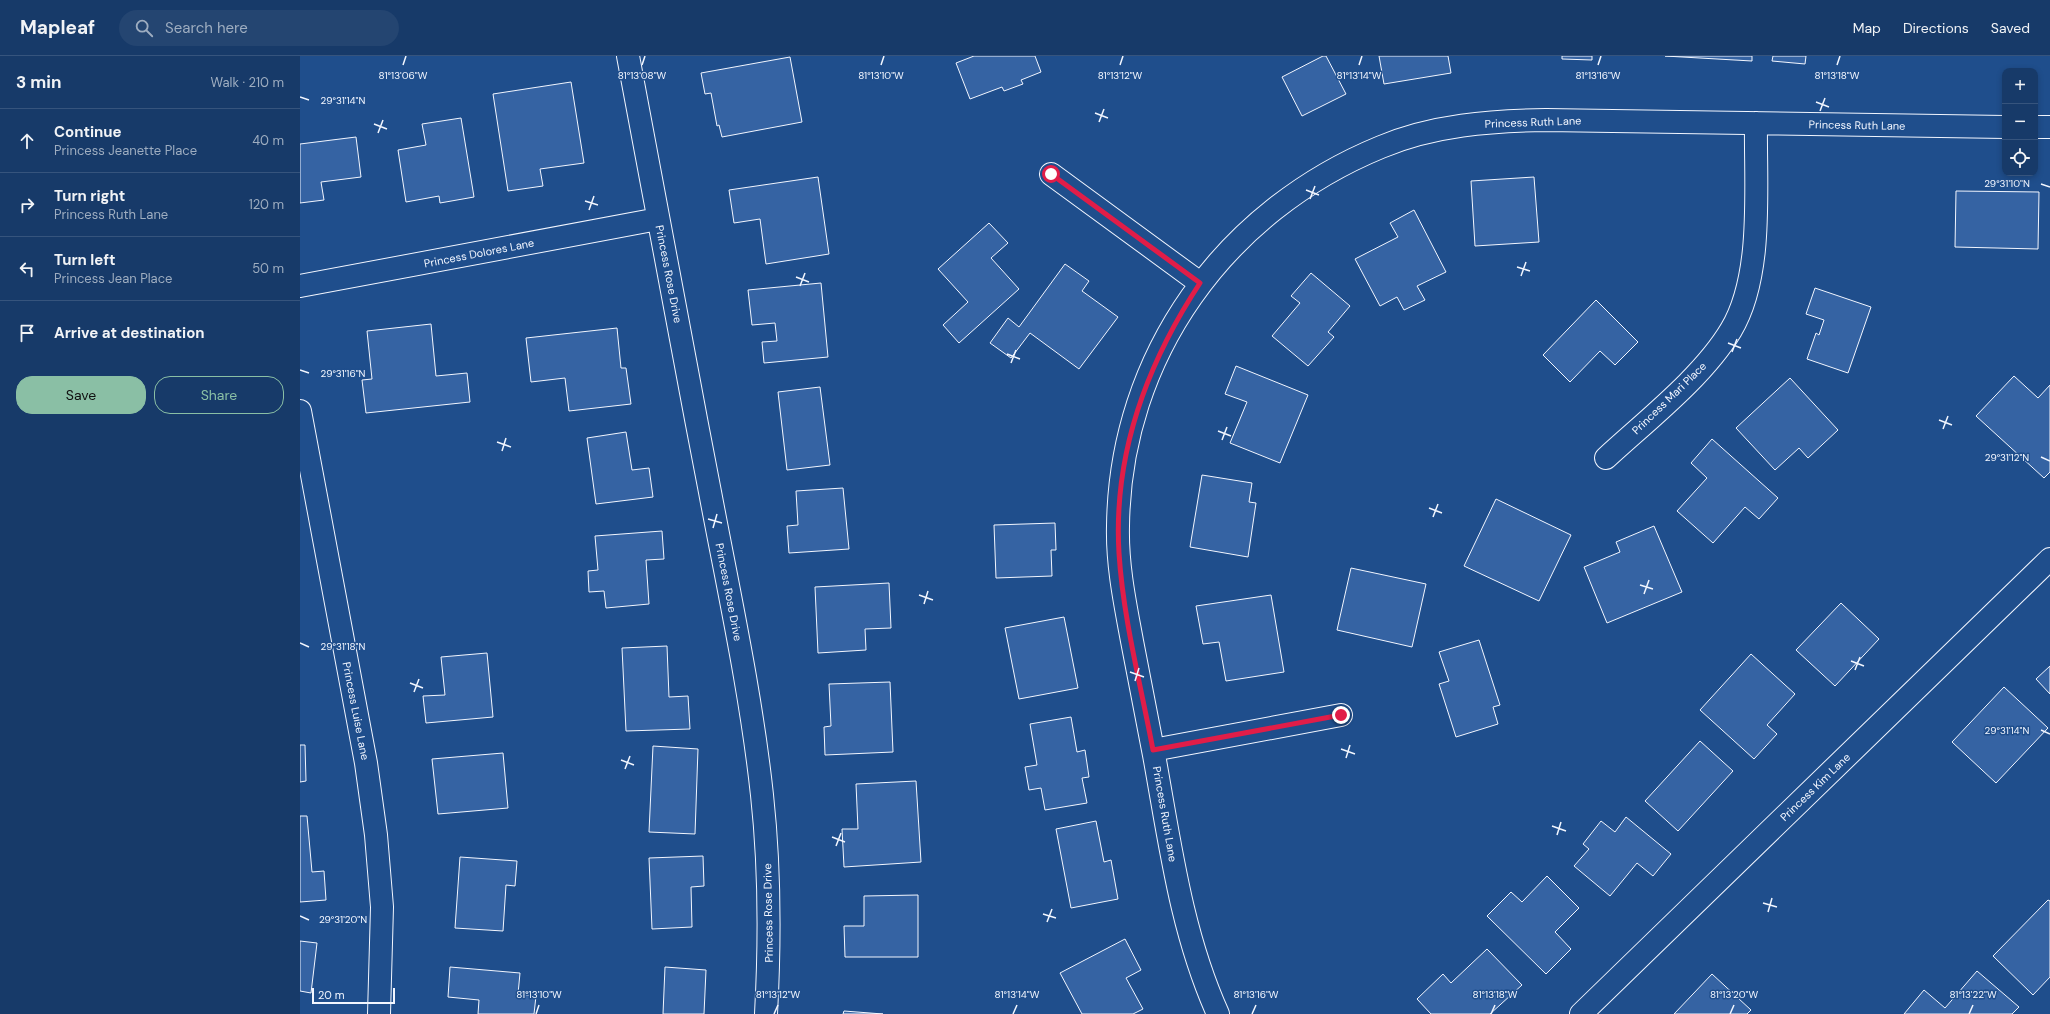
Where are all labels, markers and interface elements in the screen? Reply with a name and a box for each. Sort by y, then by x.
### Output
search box [119,10,399,46]
text: Mapleaf [20,15,95,40]
icon: search [133,17,155,39]
text: Search here [165,18,248,38]
text: Map [1853,19,1881,37]
text: Directions [1903,19,1969,37]
text: Saved [1991,19,2030,37]
map controls [2002,68,2038,176]
button: + [2002,68,2038,104]
text: 81°13'06"W [379,69,428,82]
text: 81°13'08"W [618,69,667,82]
text: 81°13'10"W [858,69,904,82]
text: 81°13'12"W [1098,69,1143,82]
text: 81°13'14"W [1337,69,1382,82]
text: 81°13'16"W [1575,69,1621,82]
text: 81°13'18"W [1815,69,1860,82]
text: 3 min [16,71,61,93]
text: Walk · 210 m [211,74,284,91]
text: 29°31'14"N [321,94,365,107]
button: − [2002,104,2038,140]
street label: Princess Ruth Lane [1484,113,1582,131]
street label: Princess Ruth Lane [1809,117,1905,133]
text: Continue [54,122,122,142]
icon: ahead [16,130,38,152]
text: 40 m [252,132,284,149]
button: locate [2002,140,2038,176]
text: Princess Jeanette Place [54,142,197,159]
route start [1042,165,1060,183]
text: 29°31'10"N [1984,177,2030,190]
text: Turn right [54,186,125,206]
icon: right [16,194,38,216]
text: 120 m [249,196,284,213]
text: Princess Ruth Lane [54,206,168,223]
street label: Princess Rose Drive [653,224,685,324]
street label: Princess Dolores Lane [423,235,535,271]
text: Turn left [54,250,115,270]
icon: left [16,258,38,280]
text: 50 m [252,260,284,277]
text: Princess Jean Place [54,270,172,287]
icon: arrive [16,322,38,344]
text: Arrive at destination [54,323,205,343]
street label: Princess Mari Place [1629,359,1709,437]
text: 29°31'16"N [320,367,366,380]
button: Save [16,376,146,414]
button: Share [154,376,284,414]
text: 29°31'12"N [1985,451,2029,464]
street label: Princess Rose Drive [713,542,745,642]
text: 29°31'18"N [321,640,366,653]
street label: Princess Luise Lane [340,661,372,761]
route end [1332,706,1350,724]
text: 29°31'14"N [1985,724,2029,737]
street label: Princess Kim Lane [1777,750,1853,824]
street label: Princess Ruth Lane [1150,765,1180,863]
street label: Princess Rose Drive [760,863,776,963]
text: 29°31'20"N [319,913,367,926]
scale bar [312,986,395,1005]
text: 20 m [318,988,344,1002]
text: 81°13'10"W [516,988,562,1001]
text: 81°13'12"W [756,988,801,1001]
text: 81°13'14"W [995,988,1040,1001]
text: 81°13'16"W [1233,988,1279,1001]
text: 81°13'18"W [1473,988,1518,1001]
text: 81°13'20"W [1710,988,1758,1001]
text: 81°13'22"W [1949,988,1997,1001]

